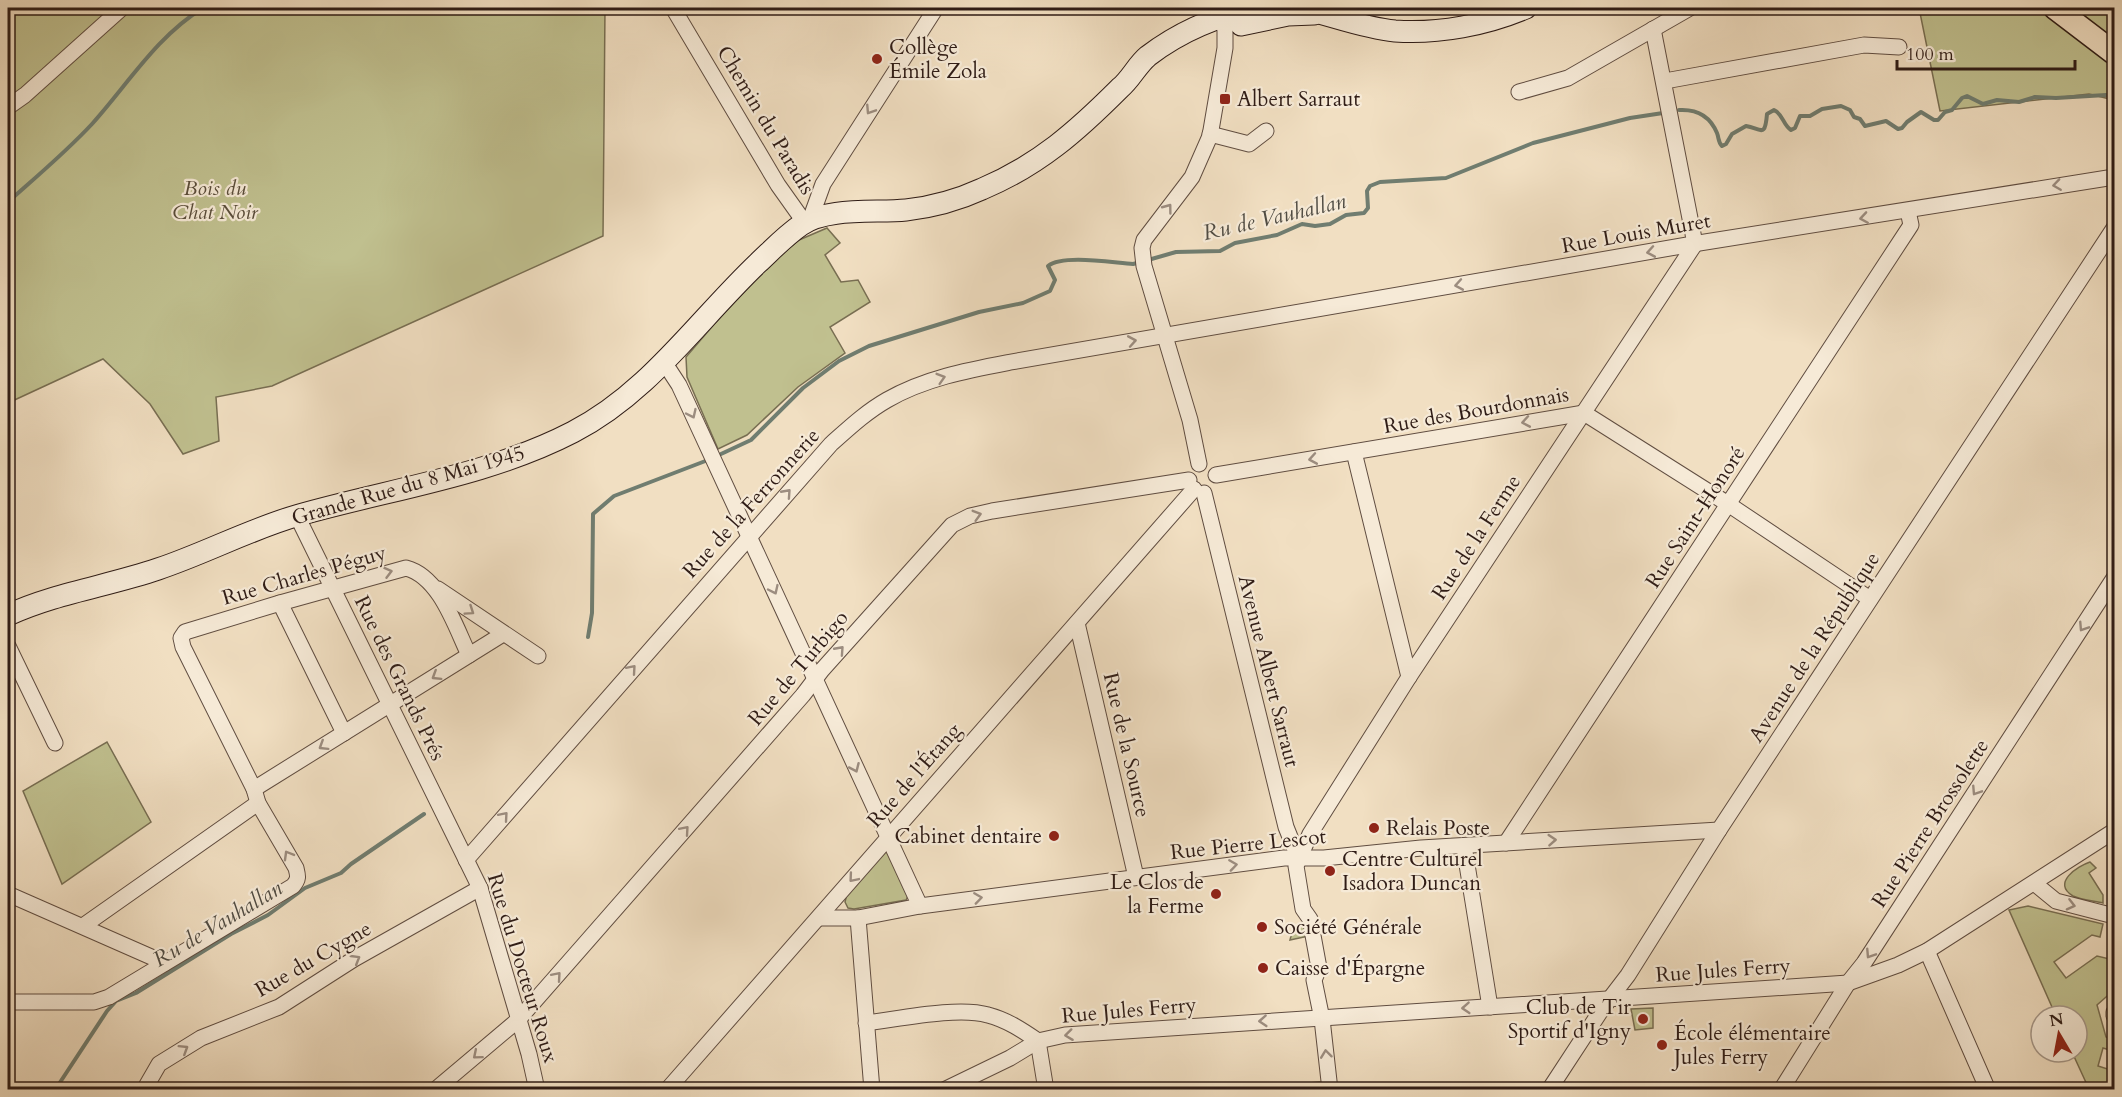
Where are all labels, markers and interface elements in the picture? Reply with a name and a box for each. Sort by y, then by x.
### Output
place label: Collège Émile Zola [889,33,987,86]
scale bar [1897,33,2076,71]
street label: Chemin du Paradis [710,40,822,200]
text: 100 m [1906,42,1954,67]
marker: Collège Émile Zola [870,52,884,66]
place label: Albert Sarraut [1237,85,1361,114]
marker: Albert Sarraut [1218,92,1232,106]
one-way arrow [866,104,878,114]
park label: Bois du Chat Noir [172,174,259,227]
one-way arrow [2052,179,2061,191]
water label: Ru de Vauhallan [1200,186,1349,248]
one-way arrow [1161,203,1172,214]
street label: Rue Louis Muret [1559,206,1713,261]
one-way arrow [1860,211,1869,223]
one-way arrow [1646,245,1656,257]
one-way arrow [1454,278,1464,290]
one-way arrow [1127,335,1137,348]
one-way arrow [935,373,946,385]
street label: Rue des Bourdonnais [1381,380,1571,441]
one-way arrow [684,407,696,418]
one-way arrow [1522,416,1531,428]
street label: Rue de la Ferronnerie [676,422,826,585]
street label: Grande Rue du 8 Mai 1945 [288,438,528,533]
street label: Rue Saint-Honoré [1639,441,1752,594]
one-way arrow [1309,452,1318,464]
street label: Rue de la Ferme [1425,469,1528,606]
one-way arrow [780,489,791,500]
one-way arrow [971,510,982,522]
street label: Rue Charles Péguy [219,538,390,613]
street label: Avenue de la République [1742,546,1887,748]
one-way arrow [382,567,393,579]
street label: Avenue Albert Sarraut [1231,572,1306,771]
one-way arrow [766,584,778,595]
street label: Rue des Grands Prés [347,591,452,766]
one-way arrow [463,604,474,615]
street label: Rue de Turbigo [741,604,855,732]
one-way arrow [2078,621,2090,631]
one-way arrow [833,646,844,657]
one-way arrow [625,665,636,676]
one-way arrow [431,668,442,679]
street label: Rue de la Source [1096,670,1157,820]
street label: Rue de l'Étang [861,717,968,834]
street label: Rue Pierre Brossolette [1865,733,1996,913]
one-way arrow [319,739,329,751]
one-way arrow [848,761,860,772]
one-way arrow [1972,785,1984,795]
one-way arrow [497,812,508,822]
place label: Relais Poste [1386,814,1490,843]
marker: Relais Poste [1367,821,1381,835]
place label: Cabinet dentaire [894,822,1042,851]
street label: Rue Pierre Lescot [1169,822,1328,867]
one-way arrow [678,826,689,837]
marker: Cabinet dentaire [1047,829,1061,843]
one-way arrow [1547,834,1556,847]
place label: Centre Culturel Isadora Duncan [1342,845,1483,898]
one-way arrow [284,851,296,861]
one-way arrow [1229,860,1238,872]
marker: Centre Culturel Isadora Duncan [1323,864,1337,878]
place label: Le Clos de la Ferme [1110,868,1204,921]
street label: Rue du Docteur Roux [480,870,565,1067]
one-way arrow [849,871,860,882]
water label: Ru de Vauhallan [147,873,288,974]
marker: Le Clos de la Ferme [1209,887,1223,901]
one-way arrow [973,893,982,905]
one-way arrow [2066,897,2076,910]
place label: Société Générale [1274,913,1422,942]
street label: Rue du Cygne [250,914,377,1004]
marker: Société Générale [1255,920,1269,934]
one-way arrow [1866,947,1877,958]
street label: Rue Jules Ferry [1655,951,1792,990]
one-way arrow [350,954,360,966]
place label: Caisse d'Épargne [1275,954,1425,983]
marker: Caisse d'Épargne [1256,961,1270,975]
one-way arrow [550,972,561,983]
street label: Rue Jules Ferry [1060,990,1198,1031]
place label: Club de Tir Sportif d'Igny [1508,993,1631,1046]
one-way arrow [1462,1001,1471,1014]
north arrow [2029,1004,2089,1064]
text: N [2048,1008,2065,1032]
marker: Club de Tir Sportif d'Igny [1636,1012,1650,1026]
one-way arrow [1259,1015,1268,1028]
place label: École élémentaire Jules Ferry [1671,1019,1831,1072]
one-way arrow [1064,1028,1073,1041]
marker: École élémentaire Jules Ferry [1655,1038,1669,1052]
one-way arrow [178,1044,188,1056]
one-way arrow [473,1048,484,1059]
one-way arrow [1320,1049,1333,1059]

